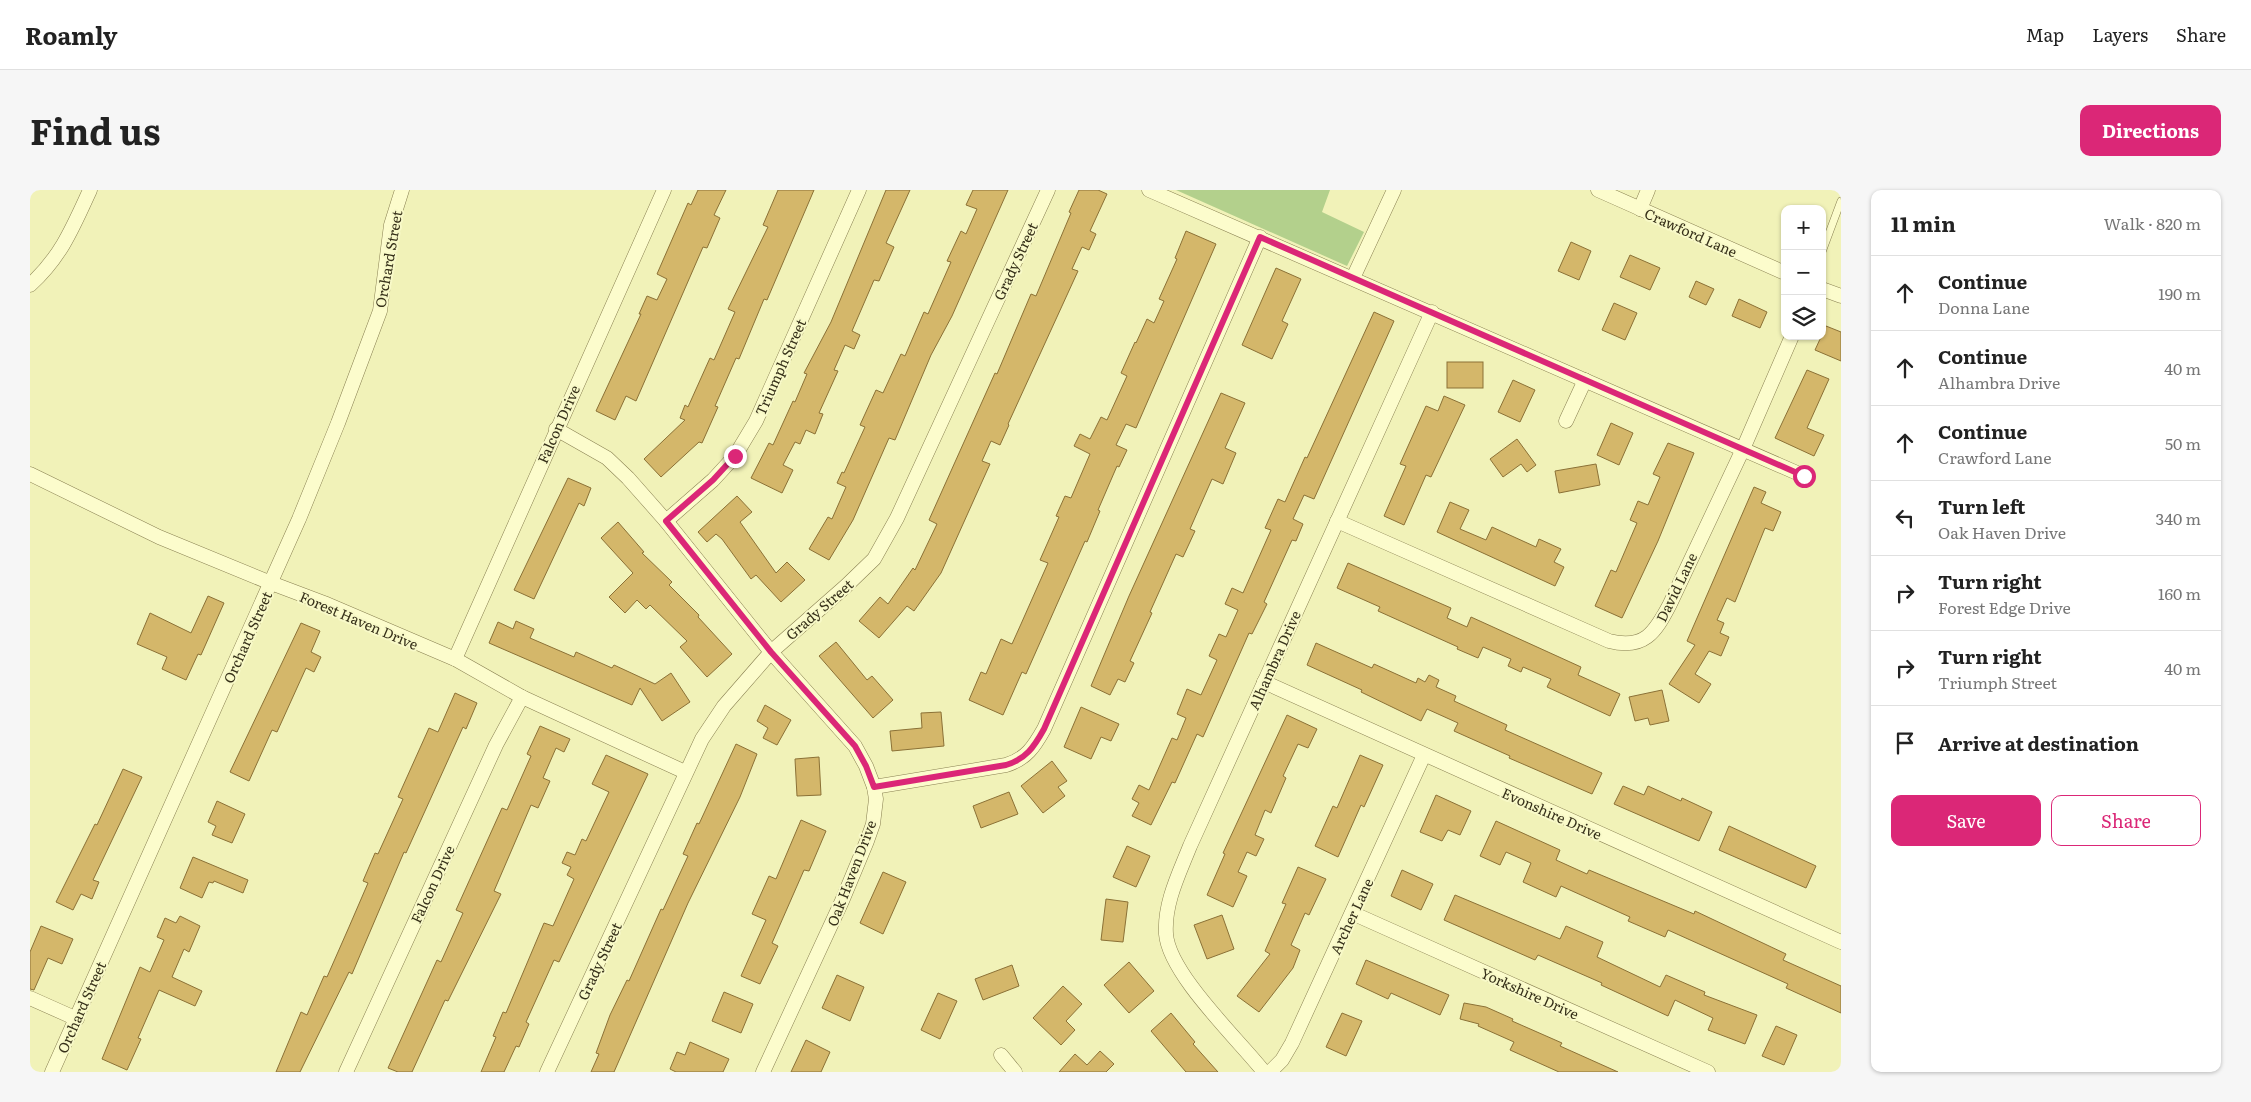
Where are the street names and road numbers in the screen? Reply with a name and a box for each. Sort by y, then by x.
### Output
street label: Crawford Lane [1642,203,1740,261]
street label: Orchard Street [370,208,406,309]
street label: Grady Street [988,219,1042,303]
street label: Triumph Street [750,315,810,419]
street label: Falcon Drive [532,382,584,466]
street label: David Lane [1651,549,1701,625]
street label: Grady Street [781,574,857,644]
street label: Forest Haven Drive [297,586,421,654]
street label: Orchard Street [218,588,276,686]
street label: Alhambra Drive [1243,607,1305,713]
street label: Evonshire Drive [1499,782,1605,844]
street label: Oak Haven Drive [822,817,880,929]
street label: Falcon Drive [405,842,459,926]
street label: Archer Lane [1325,875,1377,957]
street label: Grady Street [572,919,626,1003]
street label: Orchard Street [52,958,110,1056]
street label: Yorkshire Drive [1478,962,1582,1024]

